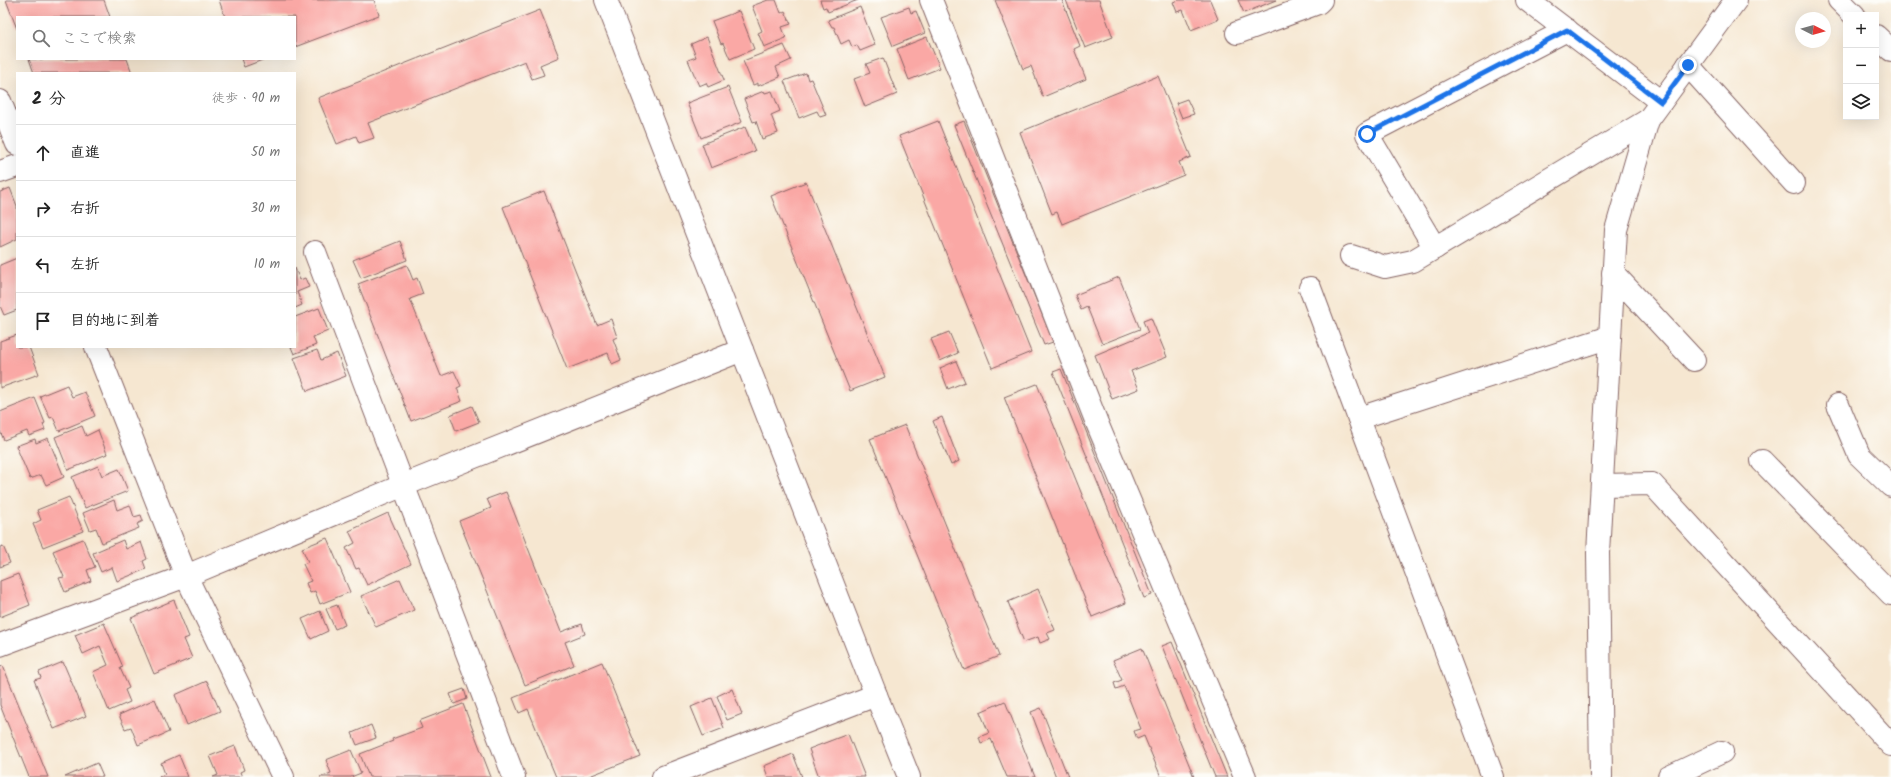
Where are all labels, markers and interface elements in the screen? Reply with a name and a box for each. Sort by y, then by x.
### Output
north arrow [1795,12,1831,48]
map controls [1843,12,1879,120]
button: + [1843,12,1879,48]
search box [16,16,296,60]
icon: search [30,27,52,49]
text: ここで検索 [62,27,137,51]
button: − [1843,48,1879,84]
route end [1679,56,1697,74]
button: layers [1843,84,1879,120]
text: 2 分 [32,86,65,113]
text: 徒歩 · 90 m [212,88,280,109]
route start [1358,125,1376,143]
text: 直進 [70,141,100,165]
icon: ahead [32,142,54,164]
text: 50 m [251,142,280,163]
text: 右折 [70,197,100,221]
icon: right [32,198,54,220]
text: 30 m [251,198,280,219]
text: 左折 [70,253,100,277]
icon: left [32,254,54,276]
text: 10 m [254,254,280,275]
text: 目的地に到着 [70,309,160,333]
icon: arrive [32,310,54,332]

